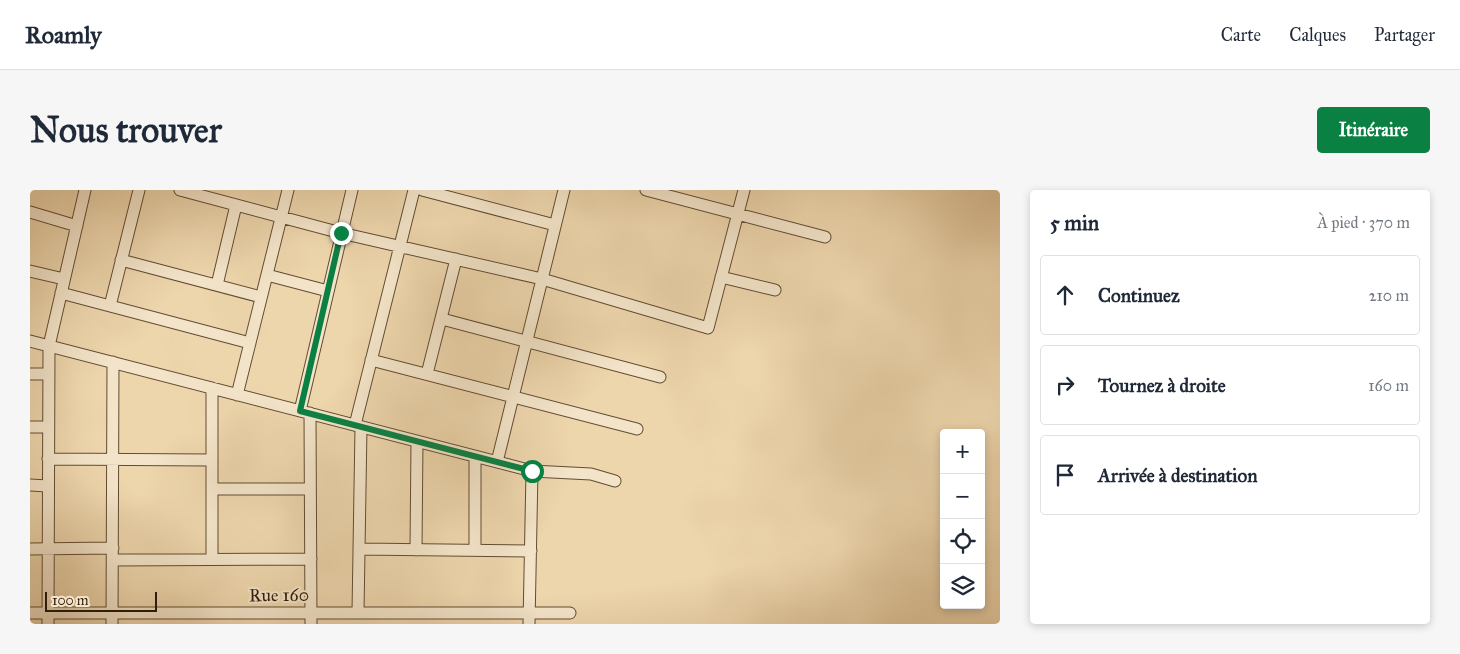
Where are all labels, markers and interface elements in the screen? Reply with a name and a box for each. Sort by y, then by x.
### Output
text: Roamly [25,20,102,50]
text: Carte [1221,24,1261,46]
text: Calques [1289,24,1346,46]
text: Partager [1374,24,1435,46]
button: Itinéraire [1317,107,1430,153]
text: Nous trouver [30,109,222,152]
text: 5 min [1050,210,1099,236]
text: À pied · 370 m [1317,213,1410,232]
route end [330,222,353,245]
icon: ahead [1051,281,1079,309]
text: Continuez [1098,284,1180,307]
text: 210 m [1369,286,1409,305]
icon: right [1051,371,1079,399]
text: Tournez à droite [1098,374,1226,397]
text: 160 m [1368,376,1409,395]
map controls [940,429,985,609]
button: + [940,429,985,474]
route start [521,460,544,483]
icon: arrive [1051,461,1079,489]
text: Arrivée à destination [1098,464,1257,487]
button: − [940,474,985,519]
button: locate [940,519,985,564]
button: layers [940,564,985,609]
street label: Rue 160 [249,583,309,607]
scale bar [45,589,158,612]
text: 100 m [52,592,89,609]

